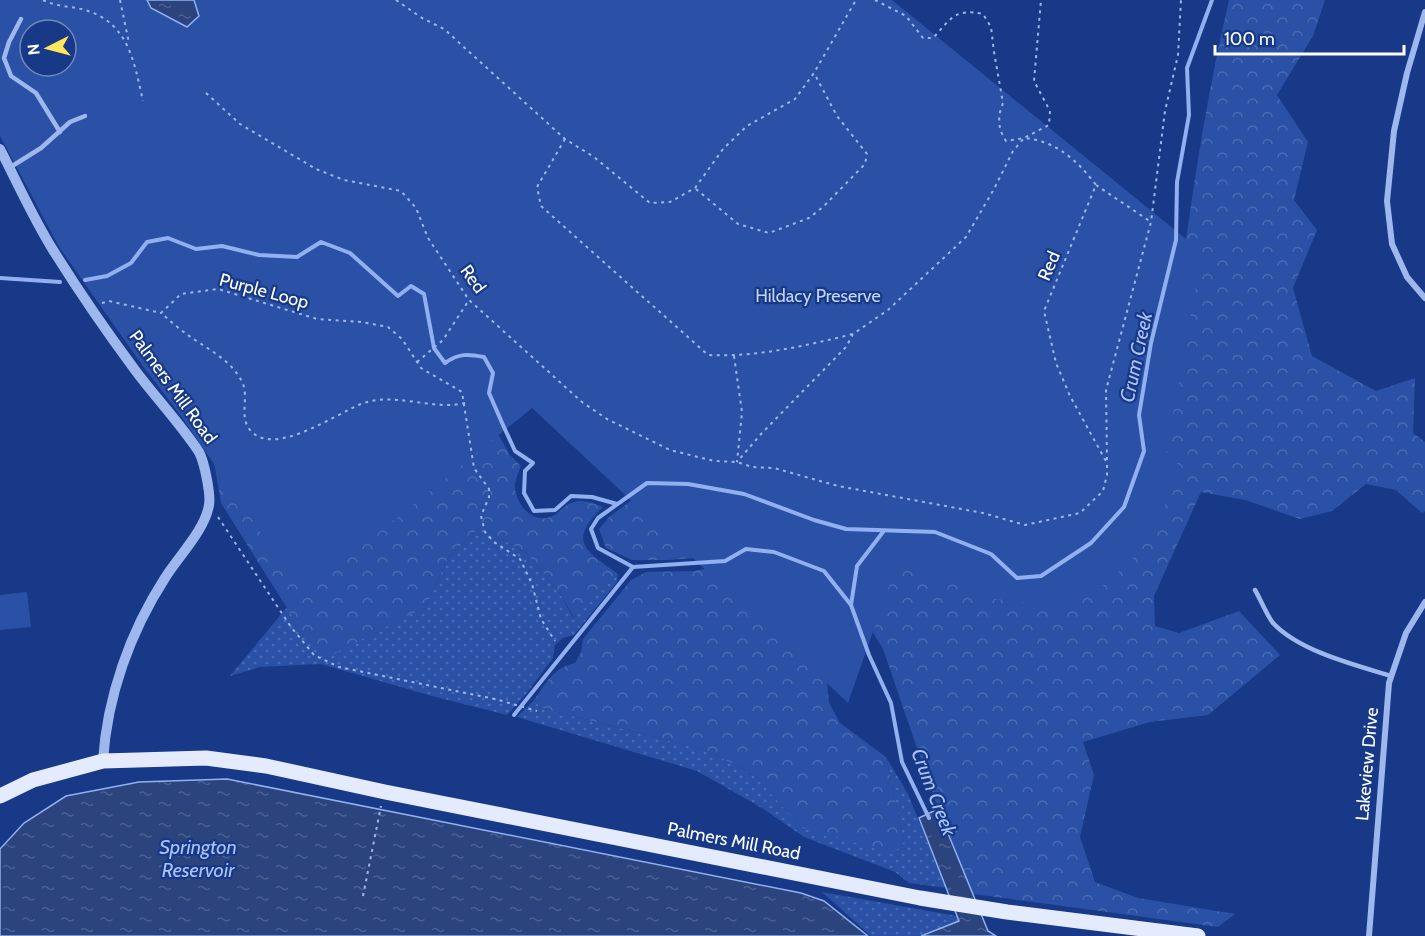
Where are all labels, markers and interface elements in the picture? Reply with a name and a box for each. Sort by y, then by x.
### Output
north arrow [18,18,78,78]
scale bar [1215,18,1404,56]
text: 100 m [1224,28,1275,50]
text: N [24,43,44,56]
street label: Red [1033,248,1065,284]
street label: Red [455,261,491,297]
street label: Purple Loop [217,269,311,313]
park label: Hildacy Preserve [755,285,881,307]
water label: Crum Creek [1115,308,1158,404]
street label: Palmers Mill Road [124,326,222,448]
street label: Lakeview Drive [1351,706,1383,822]
water label: Crum Creek [906,745,962,840]
street label: Palmers Mill Road [666,817,802,865]
water label: Springton Reservoir [159,835,237,882]

